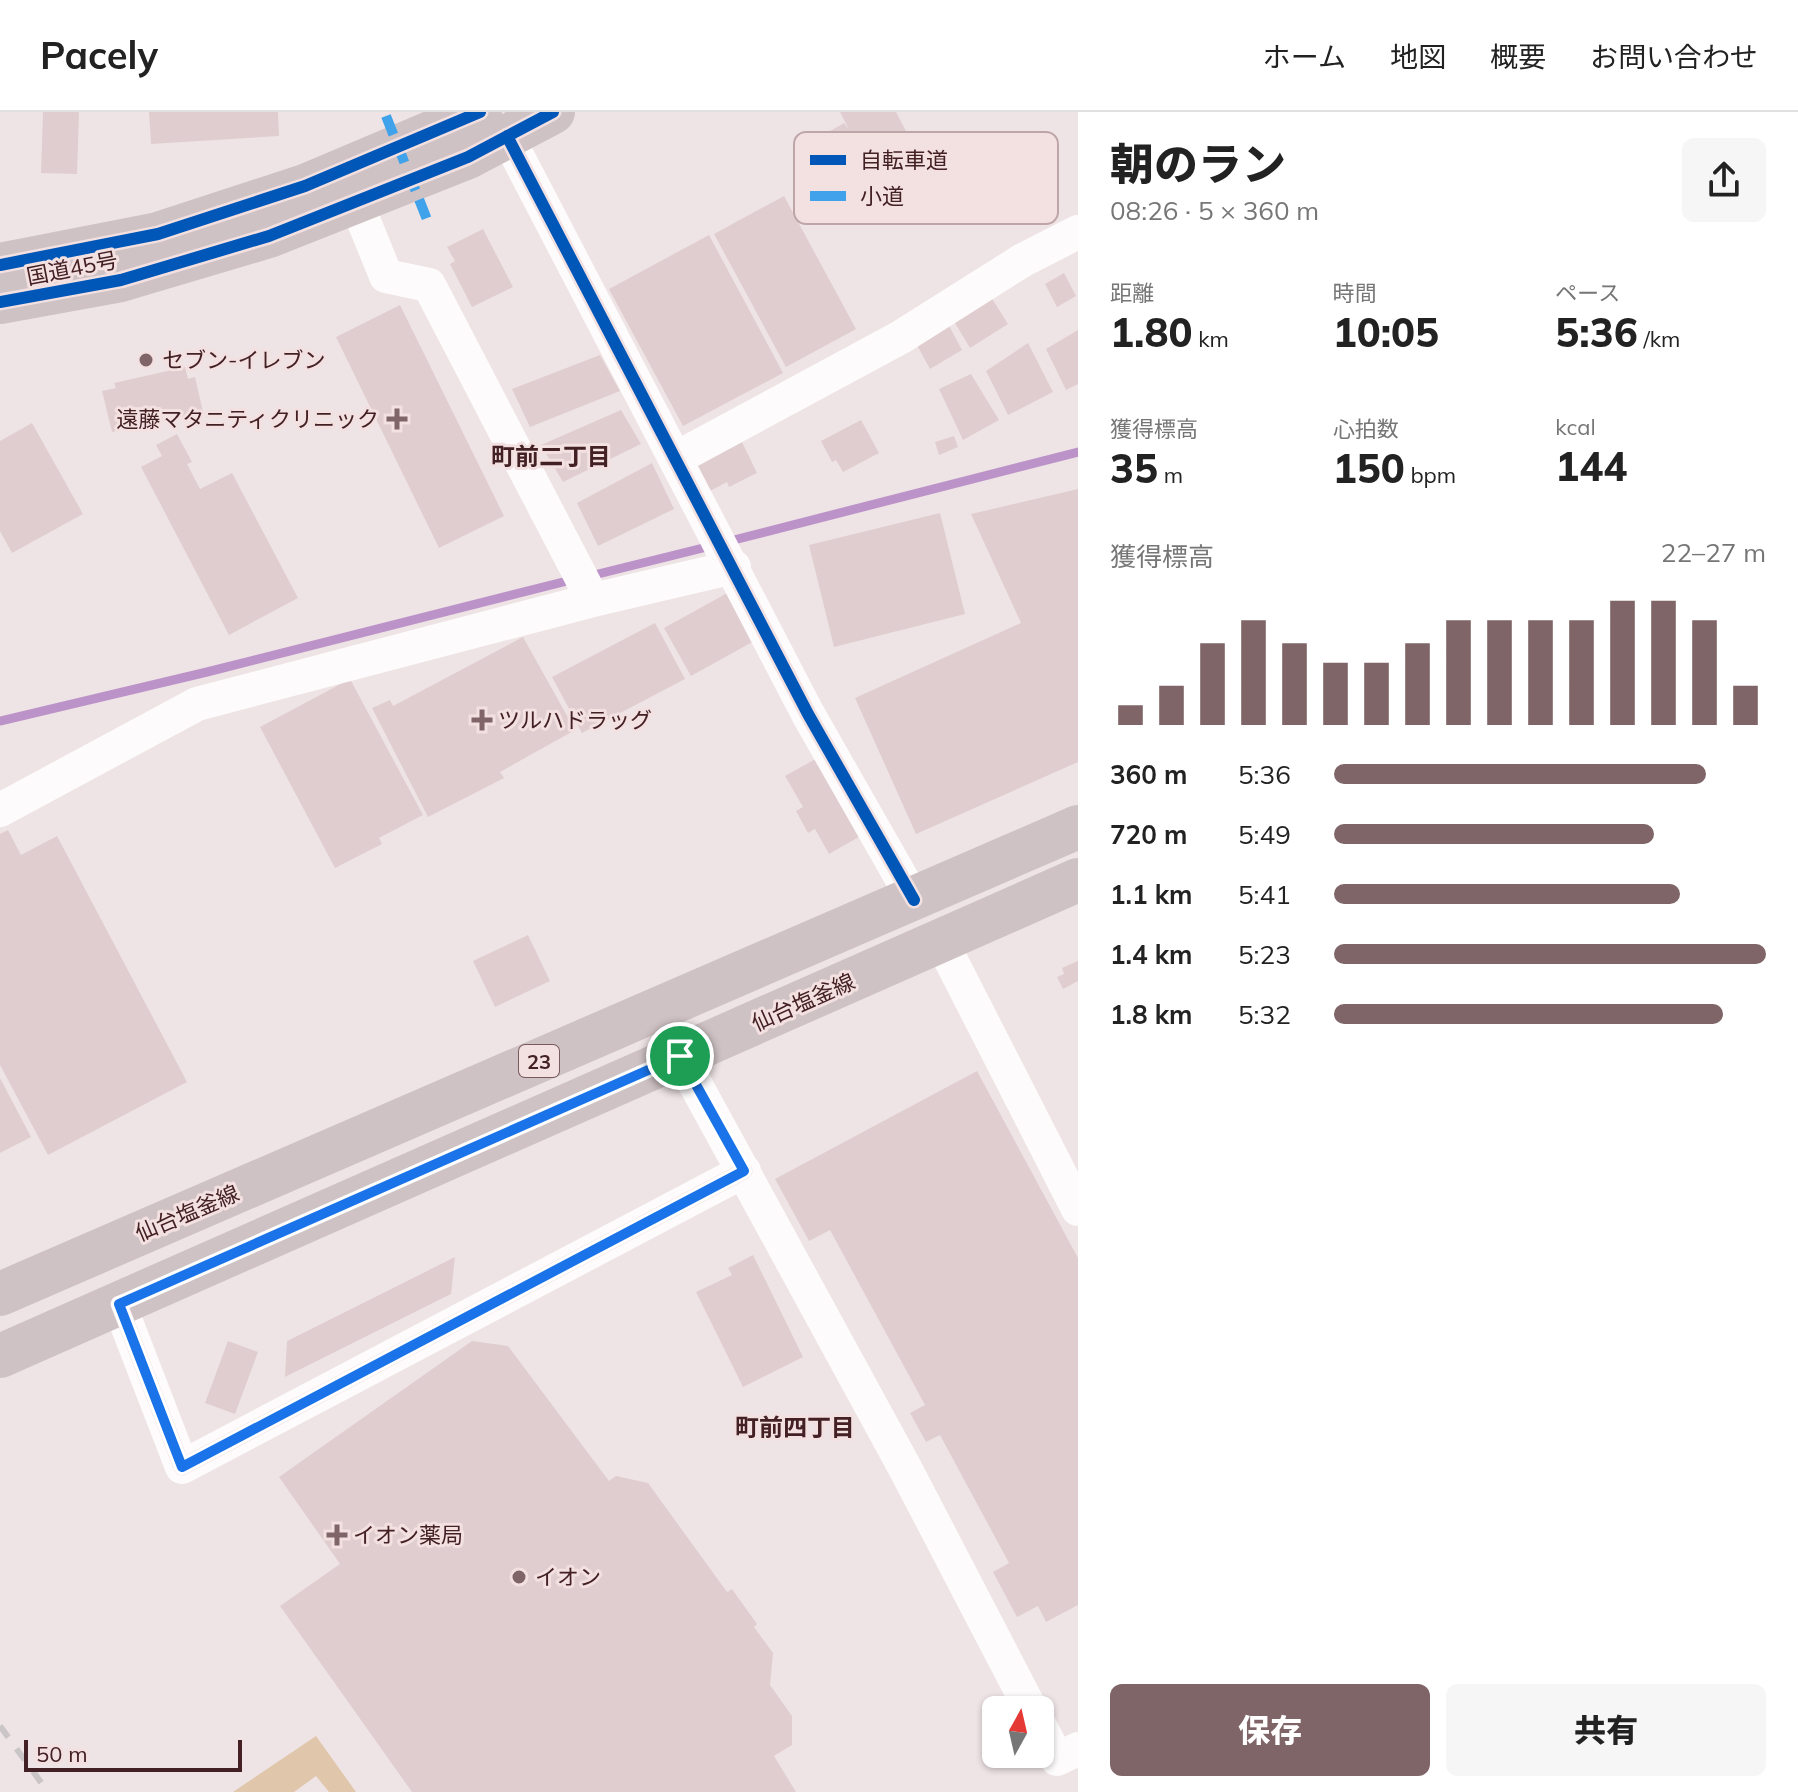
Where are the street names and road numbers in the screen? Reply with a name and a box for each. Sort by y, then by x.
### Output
street label: 国道45号 [24,245,120,291]
street label: 仙台塩釜線 [747,967,859,1037]
road number: 23 [519,1045,559,1077]
street label: 仙台塩釜線 [131,1179,243,1247]

